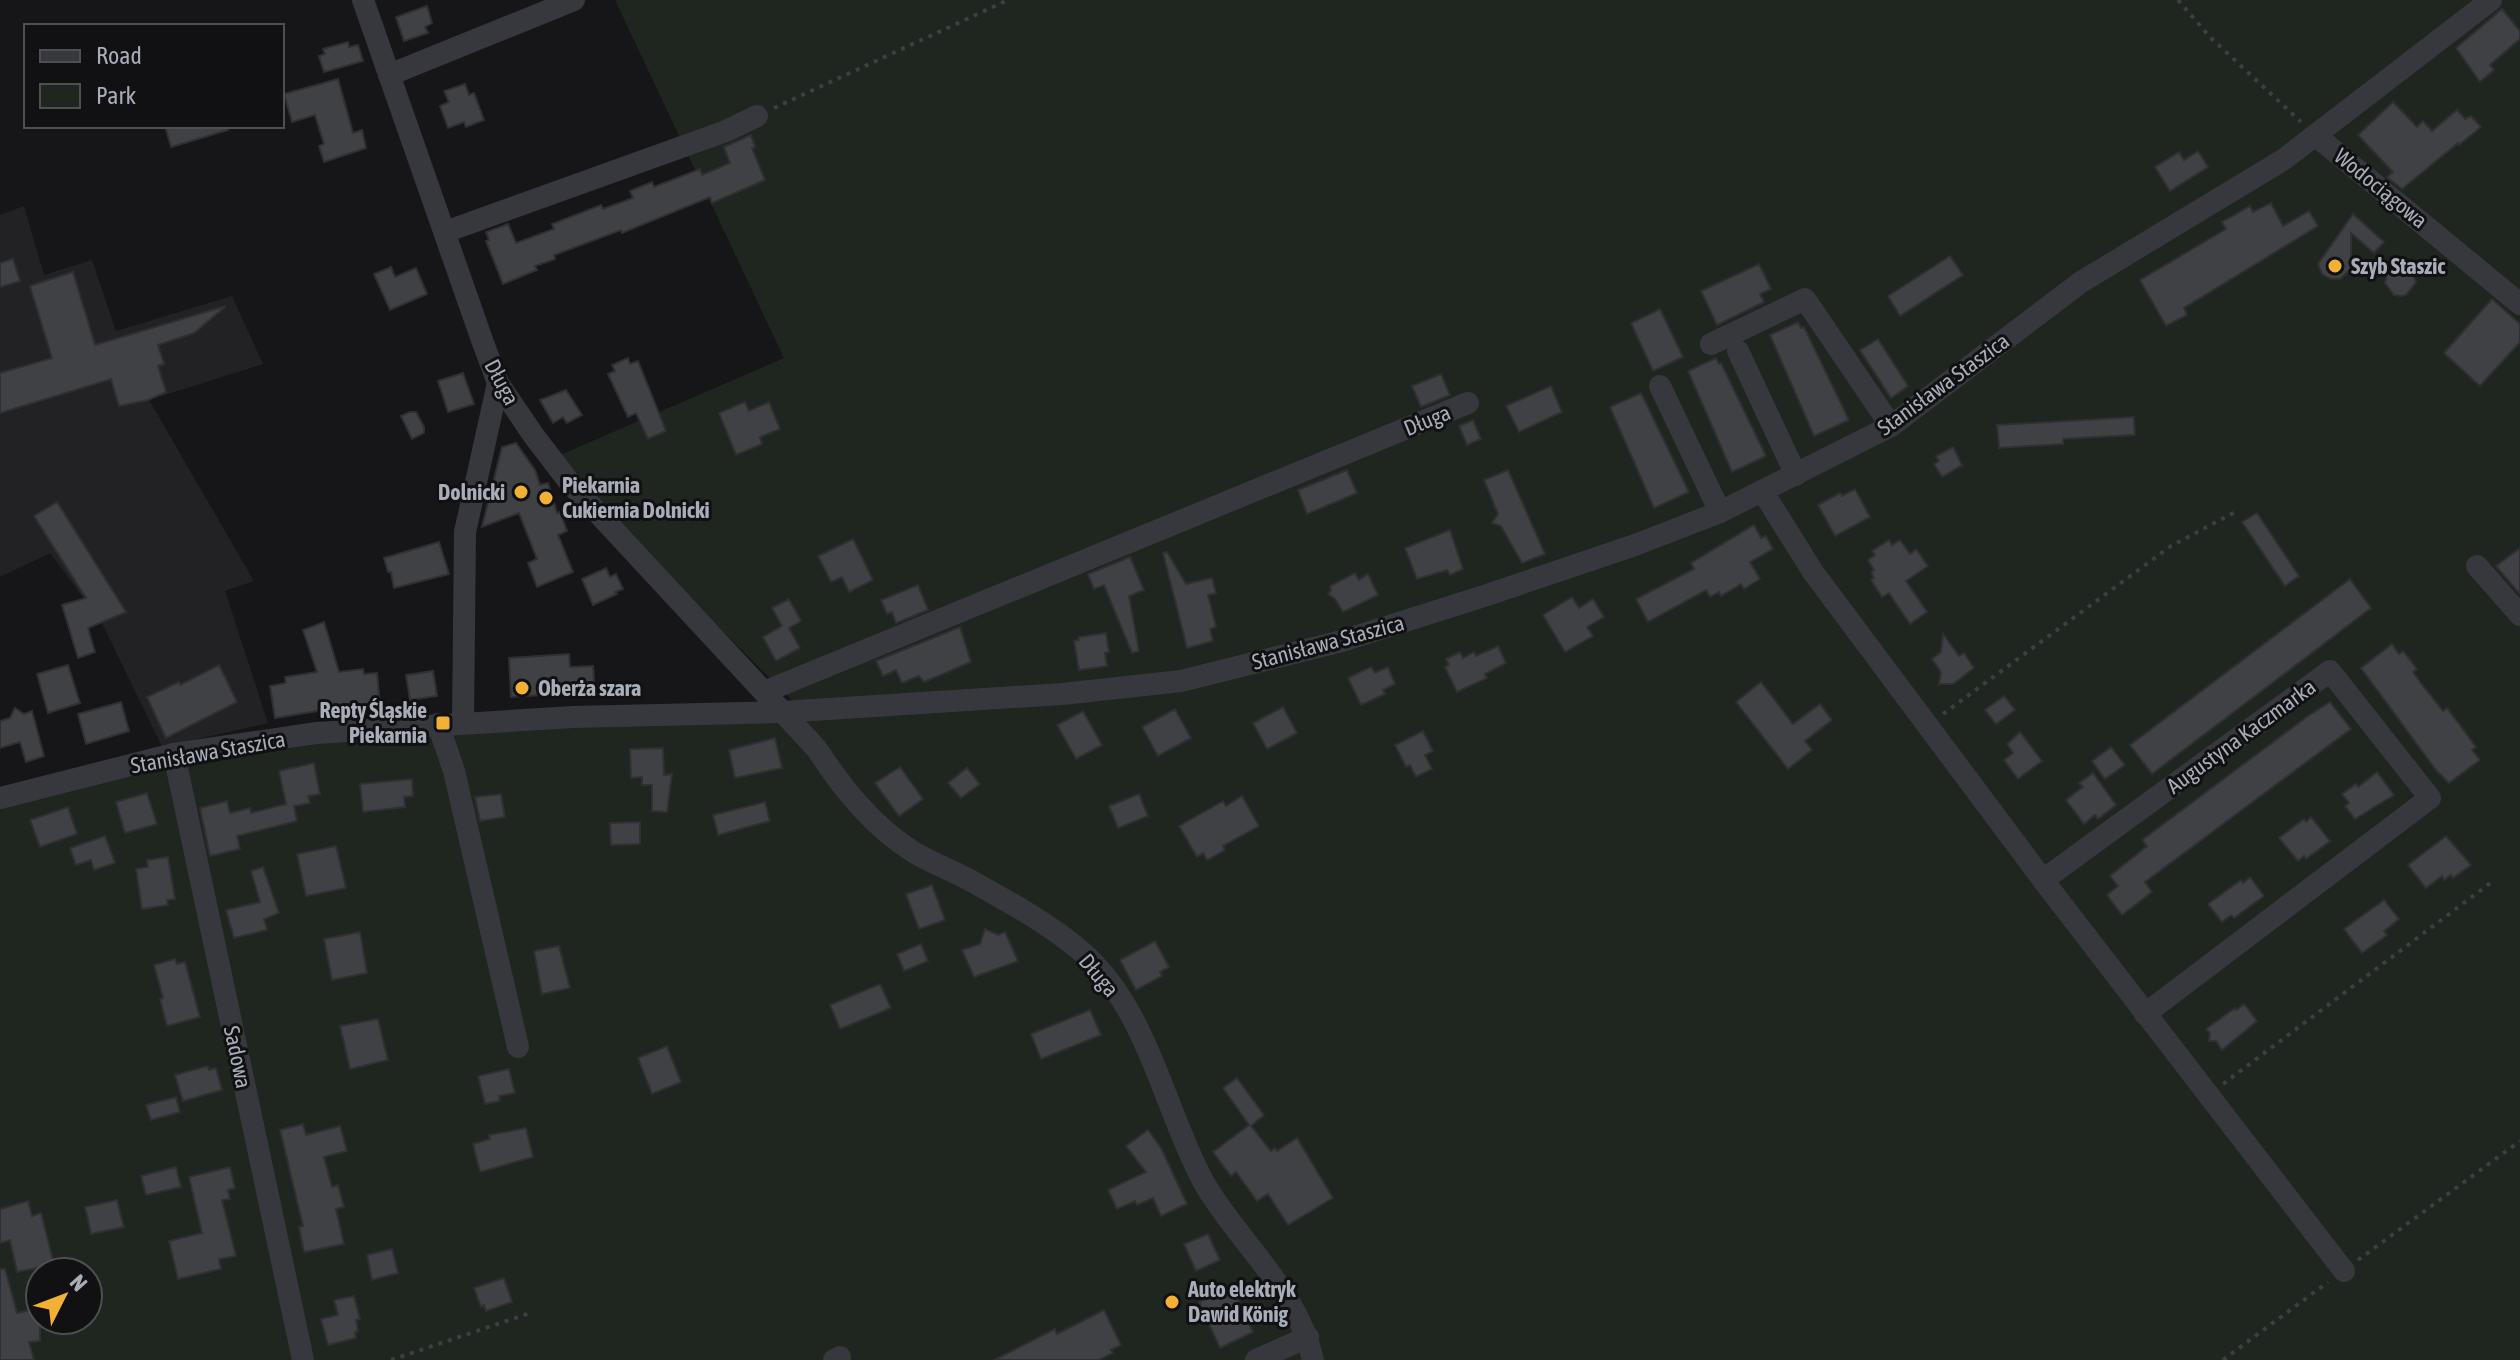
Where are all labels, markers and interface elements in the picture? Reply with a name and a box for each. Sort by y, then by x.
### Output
legend [24,24,284,128]
text: Road [96,42,142,69]
text: Park [96,82,137,109]
street label: Wodociągowa [2329,143,2433,233]
place label: Szyb Staszic [2351,253,2446,279]
marker: Szyb Staszic [2326,257,2344,275]
street label: Stanisława Staszica [1872,328,2014,440]
street label: Długa [479,355,525,409]
street label: Długa [1400,399,1454,441]
place label: Piekarnia Cukiernia Dolnicki [562,472,710,523]
place label: Dolnicki [438,479,505,505]
marker: Dolnicki [512,483,530,501]
marker: Piekarnia Cukiernia Dolnicki [537,489,555,507]
street label: Stanisława Staszica [1249,609,1407,675]
street label: Augustyna Kaczmarka [2161,673,2321,799]
place label: Oberża szara [538,675,641,701]
marker: Oberża szara [513,679,531,697]
place label: Repty Śląskie Piekarnia [319,697,427,748]
marker: Repty Śląskie Piekarnia [434,714,452,732]
street label: Stanisława Staszica [129,726,287,778]
street label: Długa [1074,948,1124,1002]
street label: Sadowa [219,1023,257,1091]
north arrow [24,1256,104,1336]
text: N [65,1269,93,1296]
place label: Auto elektryk Dawid König [1187,1276,1296,1327]
marker: Auto elektryk Dawid König [1163,1293,1181,1311]

